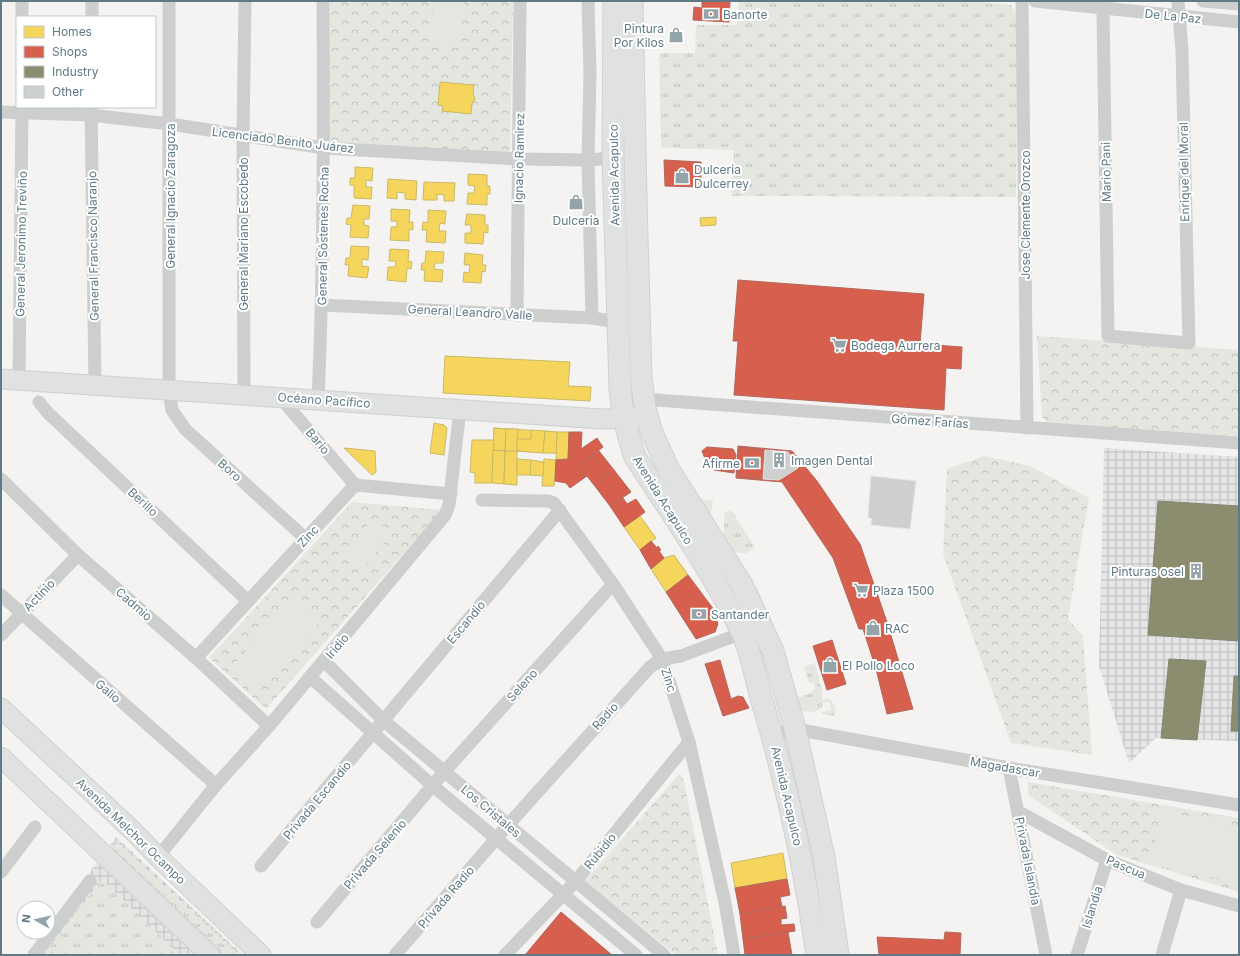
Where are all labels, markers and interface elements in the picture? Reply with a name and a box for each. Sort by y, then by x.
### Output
bank icon: Banorte [702,5,720,23]
street label: De La Paz [1144,6,1202,26]
place label: Banorte [723,7,767,22]
legend [16,16,156,108]
place label: Pintura Por Kilos [614,21,664,50]
text: Homes [52,24,92,39]
shop icon: Pintura Por Kilos [667,26,685,44]
text: Shops [52,44,88,59]
text: Industry [52,64,99,79]
text: Other [52,84,84,99]
street label: Ignacio Ramirez [511,113,527,203]
street label: Enrique del Moral [1176,122,1192,222]
street label: General Ignacio Zaragoza [163,123,178,269]
street label: Licenciado Benito Juárez [211,124,355,156]
street label: Avenida Acapulco [606,124,622,226]
street label: Mario Pani [1098,142,1114,202]
street label: Jose Clemente Orozco [1018,150,1033,280]
street label: General Mariano Escobedo [236,157,251,311]
place label: Dulceria Dulcerrey [694,162,749,191]
street label: General Sóstenes Rocha [314,166,332,306]
shop icon: Dulceria Dulcerrey [673,167,691,185]
street label: General Jeronimo Treviño [12,171,30,317]
street label: General Francisco Naranjo [84,171,102,321]
shop icon: Dulceria [567,193,585,211]
place label: Dulceria [553,213,599,228]
street label: General Leandro Valle [407,301,533,323]
supermarket icon: Bodega Aurrera [830,336,848,354]
place label: Bodega Aurrera [851,338,941,353]
street label: Océano Pacífico [277,389,371,411]
street label: Gómez Farías [891,411,969,431]
street label: Bario [303,425,333,457]
building icon: Imagen Dental [770,451,788,469]
street label: Avenida Acapulco [630,453,696,547]
place label: Imagen Dental [791,453,873,468]
bank icon: Afirme [743,454,761,472]
street label: Boro [215,456,245,484]
place label: Afirme [702,456,740,471]
street label: Berillo [125,484,161,520]
street label: Zinc [294,522,322,550]
building icon: Pinturas osel [1187,562,1205,580]
place label: Pinturas osel [1111,564,1184,579]
street label: Actinio [20,576,58,614]
supermarket icon: Plaza 1500 [852,581,870,599]
place label: Plaza 1500 [873,583,934,598]
street label: Cadmio [113,584,155,624]
street label: Escandio [444,597,488,647]
bank icon: Santander [690,605,708,623]
place label: Santander [711,607,770,622]
shop icon: RAC [864,619,882,637]
place label: RAC [885,621,910,636]
street label: Iridio [322,630,352,662]
shop icon: El Pollo Loco [821,656,839,674]
place label: El Pollo Loco [842,658,915,673]
street label: Seleno [503,666,541,704]
street label: Zinc [658,666,680,694]
street label: Galio [92,676,124,706]
street label: Radio [589,699,621,733]
street label: Avenida Acapulco [768,745,806,847]
street label: Magadascar [969,754,1041,781]
street label: Privada Escandio [280,758,354,842]
street label: Avenida Melchor Ocampo [73,775,189,887]
street label: Los Cristales [458,782,524,840]
street label: Privada Selenio [340,816,410,892]
street label: Privada Islandia [1012,816,1044,906]
street label: Rubidio [581,830,619,872]
street label: Pascua [1104,852,1148,882]
street label: Privada Radio [415,863,477,931]
street label: Islandia [1078,884,1106,930]
north arrow [16,900,56,940]
text: N [19,913,34,924]

